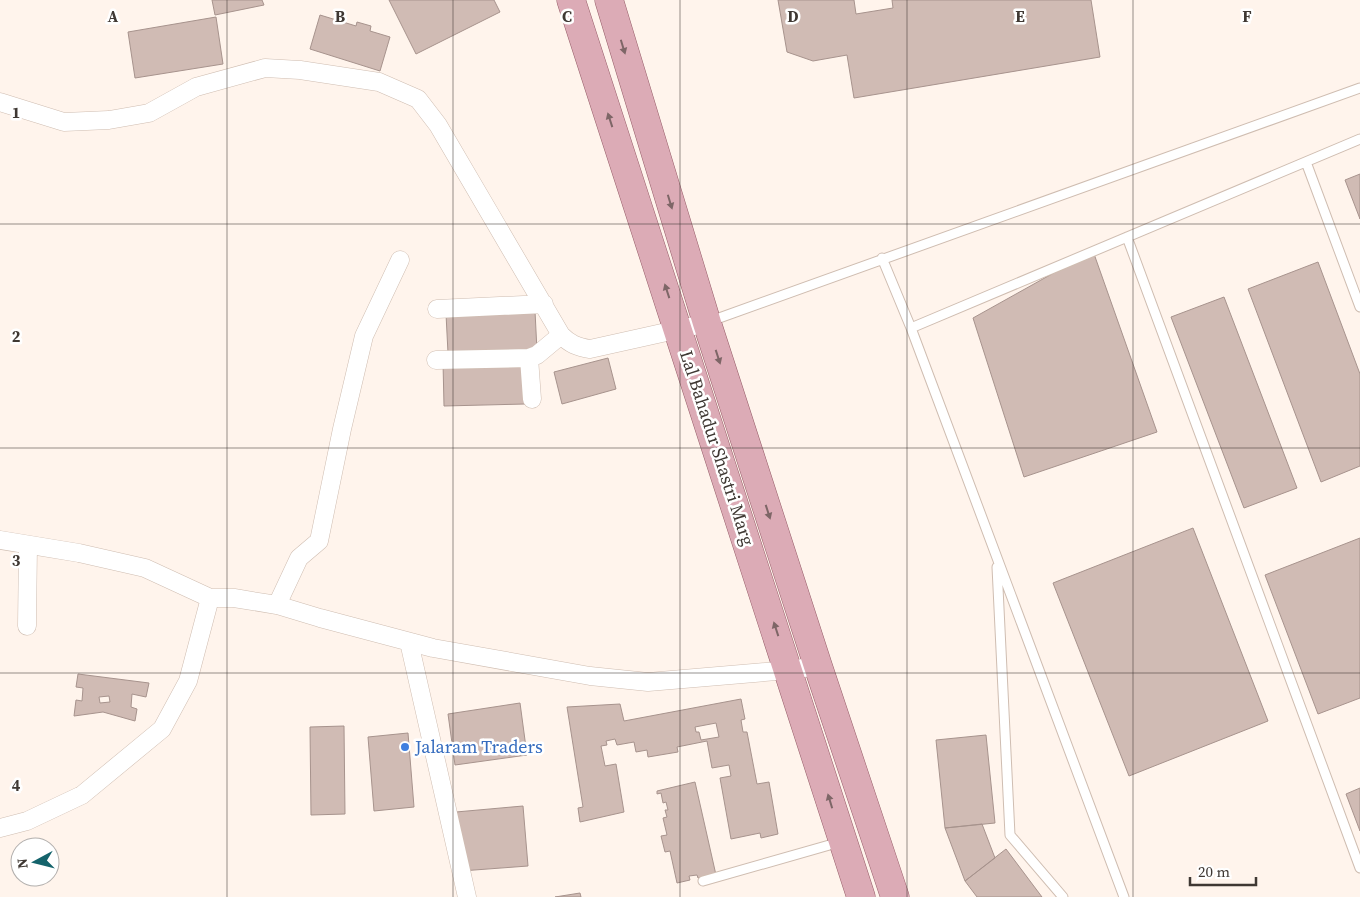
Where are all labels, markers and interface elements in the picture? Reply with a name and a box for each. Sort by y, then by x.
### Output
text: A [108,5,119,27]
text: B [335,5,346,27]
text: C [562,5,572,27]
text: D [787,5,799,27]
text: E [1015,5,1025,27]
text: F [1242,5,1252,27]
one-way arrow [620,39,627,54]
text: 1 [12,101,20,123]
one-way arrow [606,113,613,128]
one-way arrow [667,195,675,210]
one-way arrow [662,284,670,299]
text: 2 [12,325,21,347]
street label: Lal Bahadur Shastri Marg [674,347,761,549]
one-way arrow [715,350,722,365]
one-way arrow [764,505,772,520]
text: 3 [12,549,21,571]
one-way arrow [771,621,779,636]
place label: Jalaram Traders [414,734,543,759]
marker: Jalaram Traders [399,741,411,753]
text: 4 [12,774,21,796]
one-way arrow [825,793,833,808]
north arrow [10,837,60,887]
scale bar [1190,854,1256,886]
text: N [12,857,33,870]
text: 20 m [1198,861,1230,882]

